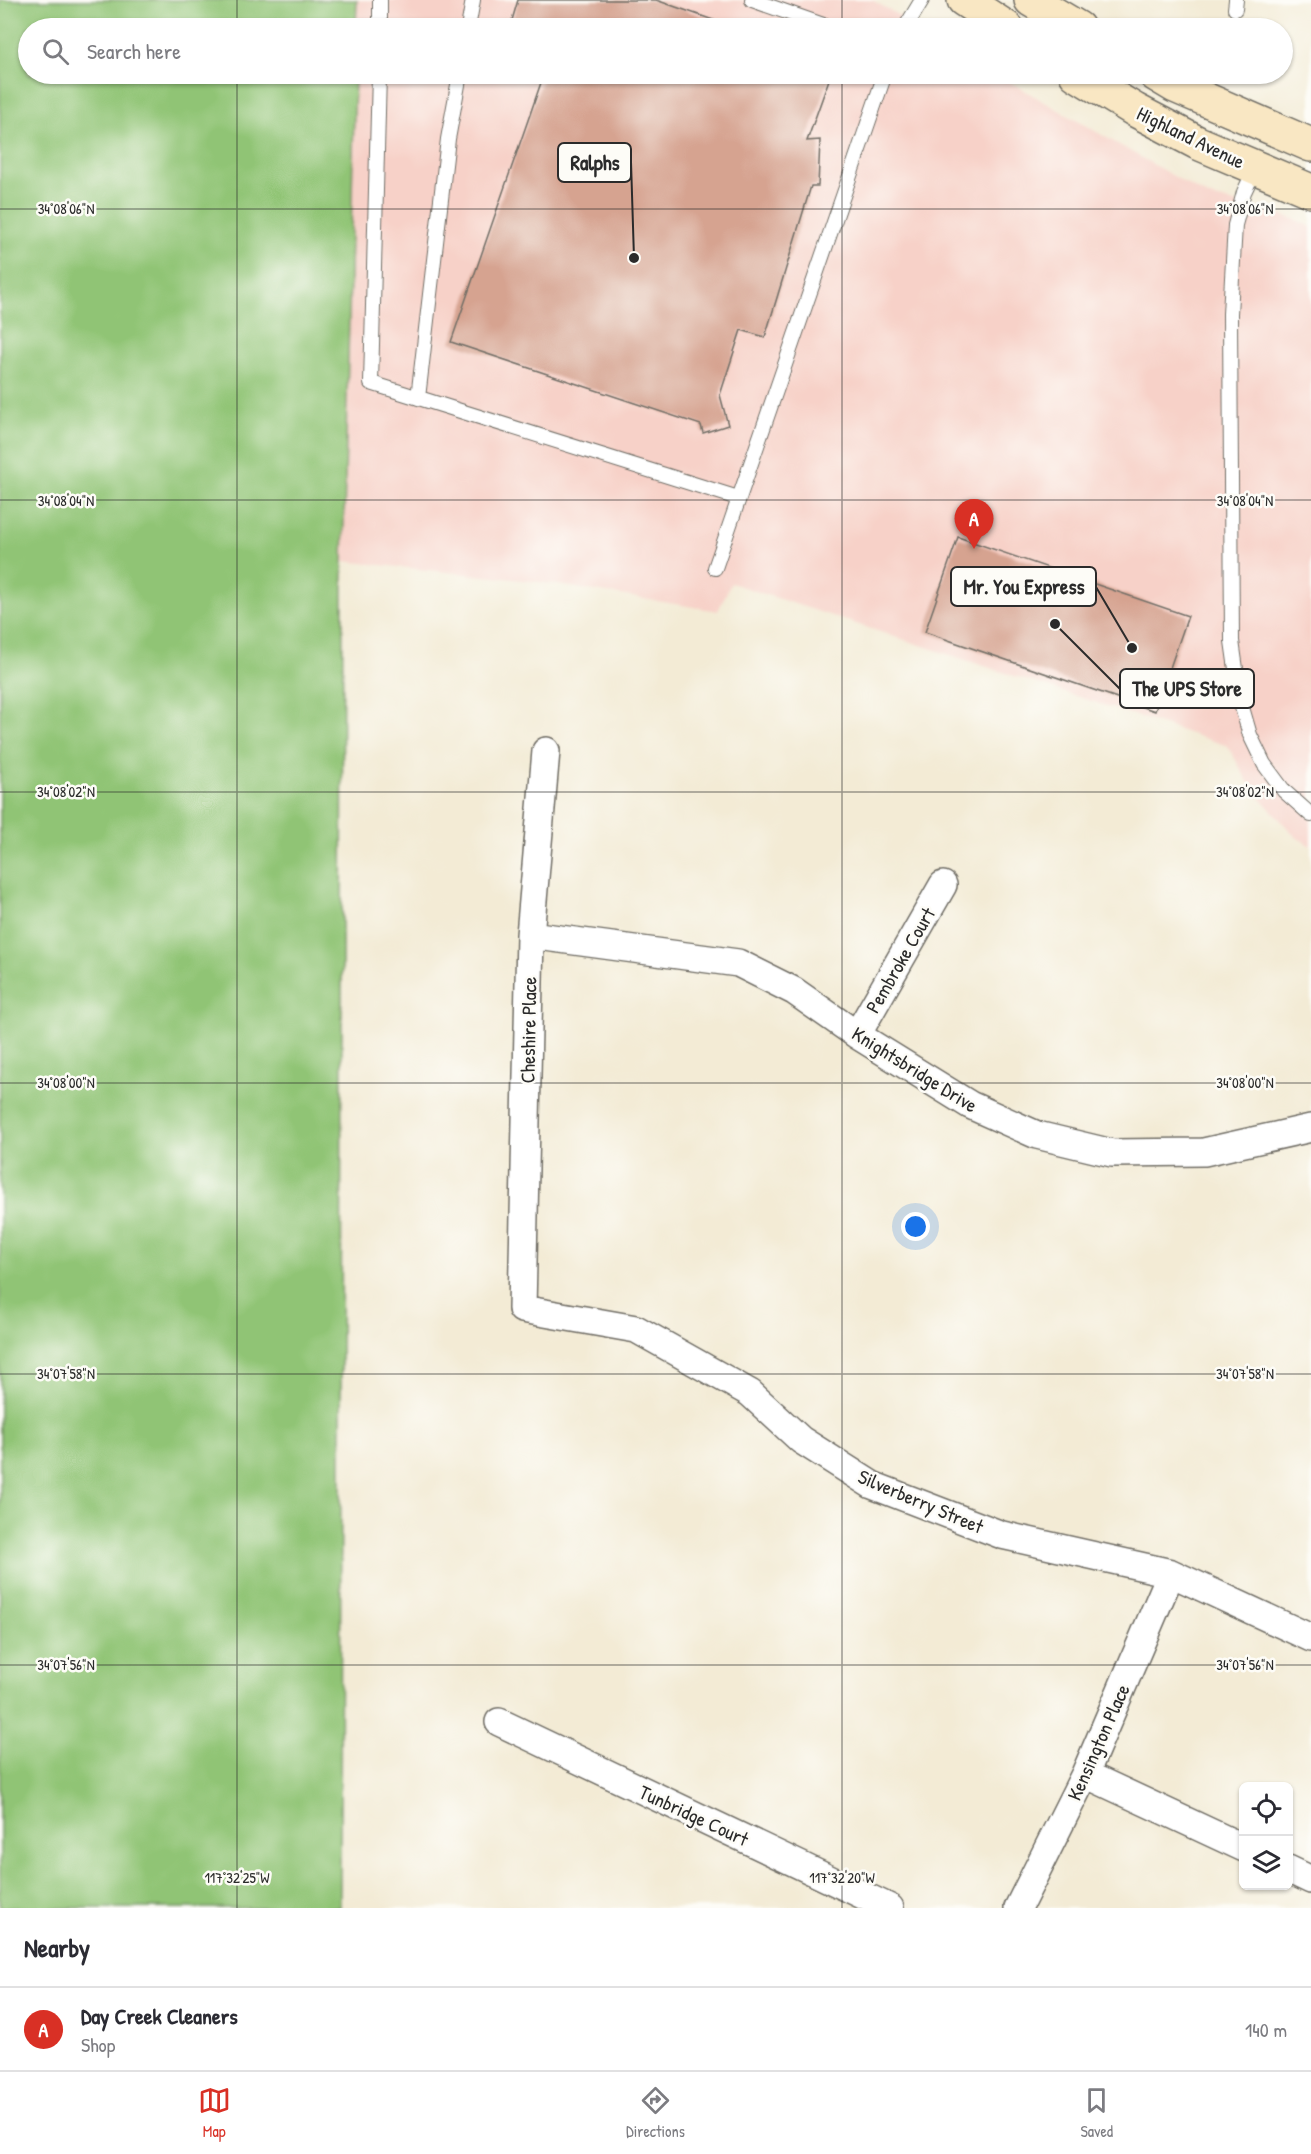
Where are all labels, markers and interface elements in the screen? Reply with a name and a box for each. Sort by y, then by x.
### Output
search box [18,18,1293,84]
icon: search [39,35,72,68]
text: Search here [87,36,181,66]
street label: Highland Avenue [1133,99,1249,175]
callout: Ralphs [558,143,631,182]
text: Ralphs [570,148,620,178]
text: 34°08'06"N [38,198,94,219]
text: 34°08'06"N [1217,198,1273,219]
text: 34°08'04"N [38,490,94,511]
text: 34°08'04"N [1217,490,1273,511]
pin: A [954,500,994,549]
callout: Mr. You Express [951,567,1096,606]
text: Mr. You Express [963,572,1085,602]
callout: The UPS Store [1120,669,1254,708]
text: The UPS Store [1131,674,1242,703]
text: 34°08'02"N [37,781,95,802]
text: 34°08'02"N [1216,781,1274,802]
street label: Pembroke Court [859,901,942,1018]
street label: Cheshire Place [514,976,542,1084]
street label: Knightsbridge Drive [847,1020,983,1118]
text: 34°08'00"N [37,1072,95,1093]
text: 34°08'00"N [1216,1072,1274,1093]
your location [901,1212,930,1241]
text: 34°07'58"N [37,1363,95,1384]
text: 34°07'58"N [1216,1363,1274,1384]
street label: Silverberry Street [854,1462,989,1540]
text: 34°07'56"N [37,1654,95,1675]
text: 34°07'56"N [1216,1654,1274,1675]
street label: Kensington Place [1060,1680,1136,1804]
street label: Tunbridge Court [635,1778,754,1853]
map controls [1239,1782,1293,1890]
button: locate [1239,1782,1293,1836]
button: layers [1239,1836,1293,1890]
text: 117°32'25"W [204,1867,270,1888]
text: 117°32'20"W [809,1867,876,1888]
text: Nearby [24,1930,90,1965]
text: Day Creek Cleaners [81,2001,238,2031]
text: A [39,2016,48,2043]
text: 140 m [1245,2016,1287,2043]
text: Shop [81,2031,115,2058]
tab: Map [198,2084,231,2142]
tab: Directions [626,2084,685,2142]
tab: Saved [1080,2084,1113,2142]

